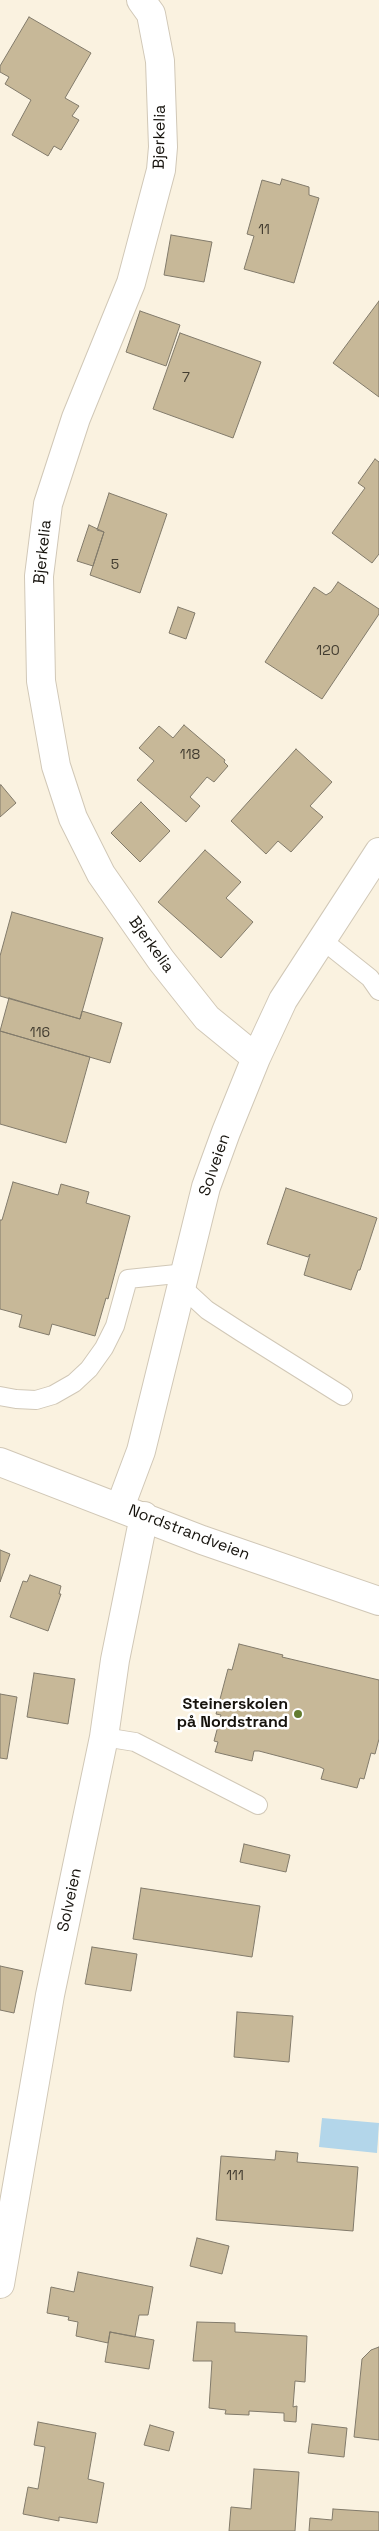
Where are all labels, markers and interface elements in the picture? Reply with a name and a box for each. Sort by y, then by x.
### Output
street label: Bjerkelia [150,104,170,170]
house number: 11 [258,222,270,238]
house number: 7 [182,370,190,386]
street label: Bjerkelia [30,519,56,585]
house number: 5 [111,557,119,573]
house number: 120 [316,643,340,659]
house number: 118 [180,747,200,763]
street label: Bjerkelia [124,913,178,977]
house number: 116 [30,1025,50,1041]
street label: Solveien [195,1131,235,1199]
street label: Nordstrandveien [126,1501,252,1565]
place label: Steinerskolen på Nordstrand [177,1695,288,1733]
marker: Steinerskolen på Nordstrand [292,1708,304,1720]
street label: Solveien [54,1866,86,1934]
house number: 111 [226,2168,244,2184]

